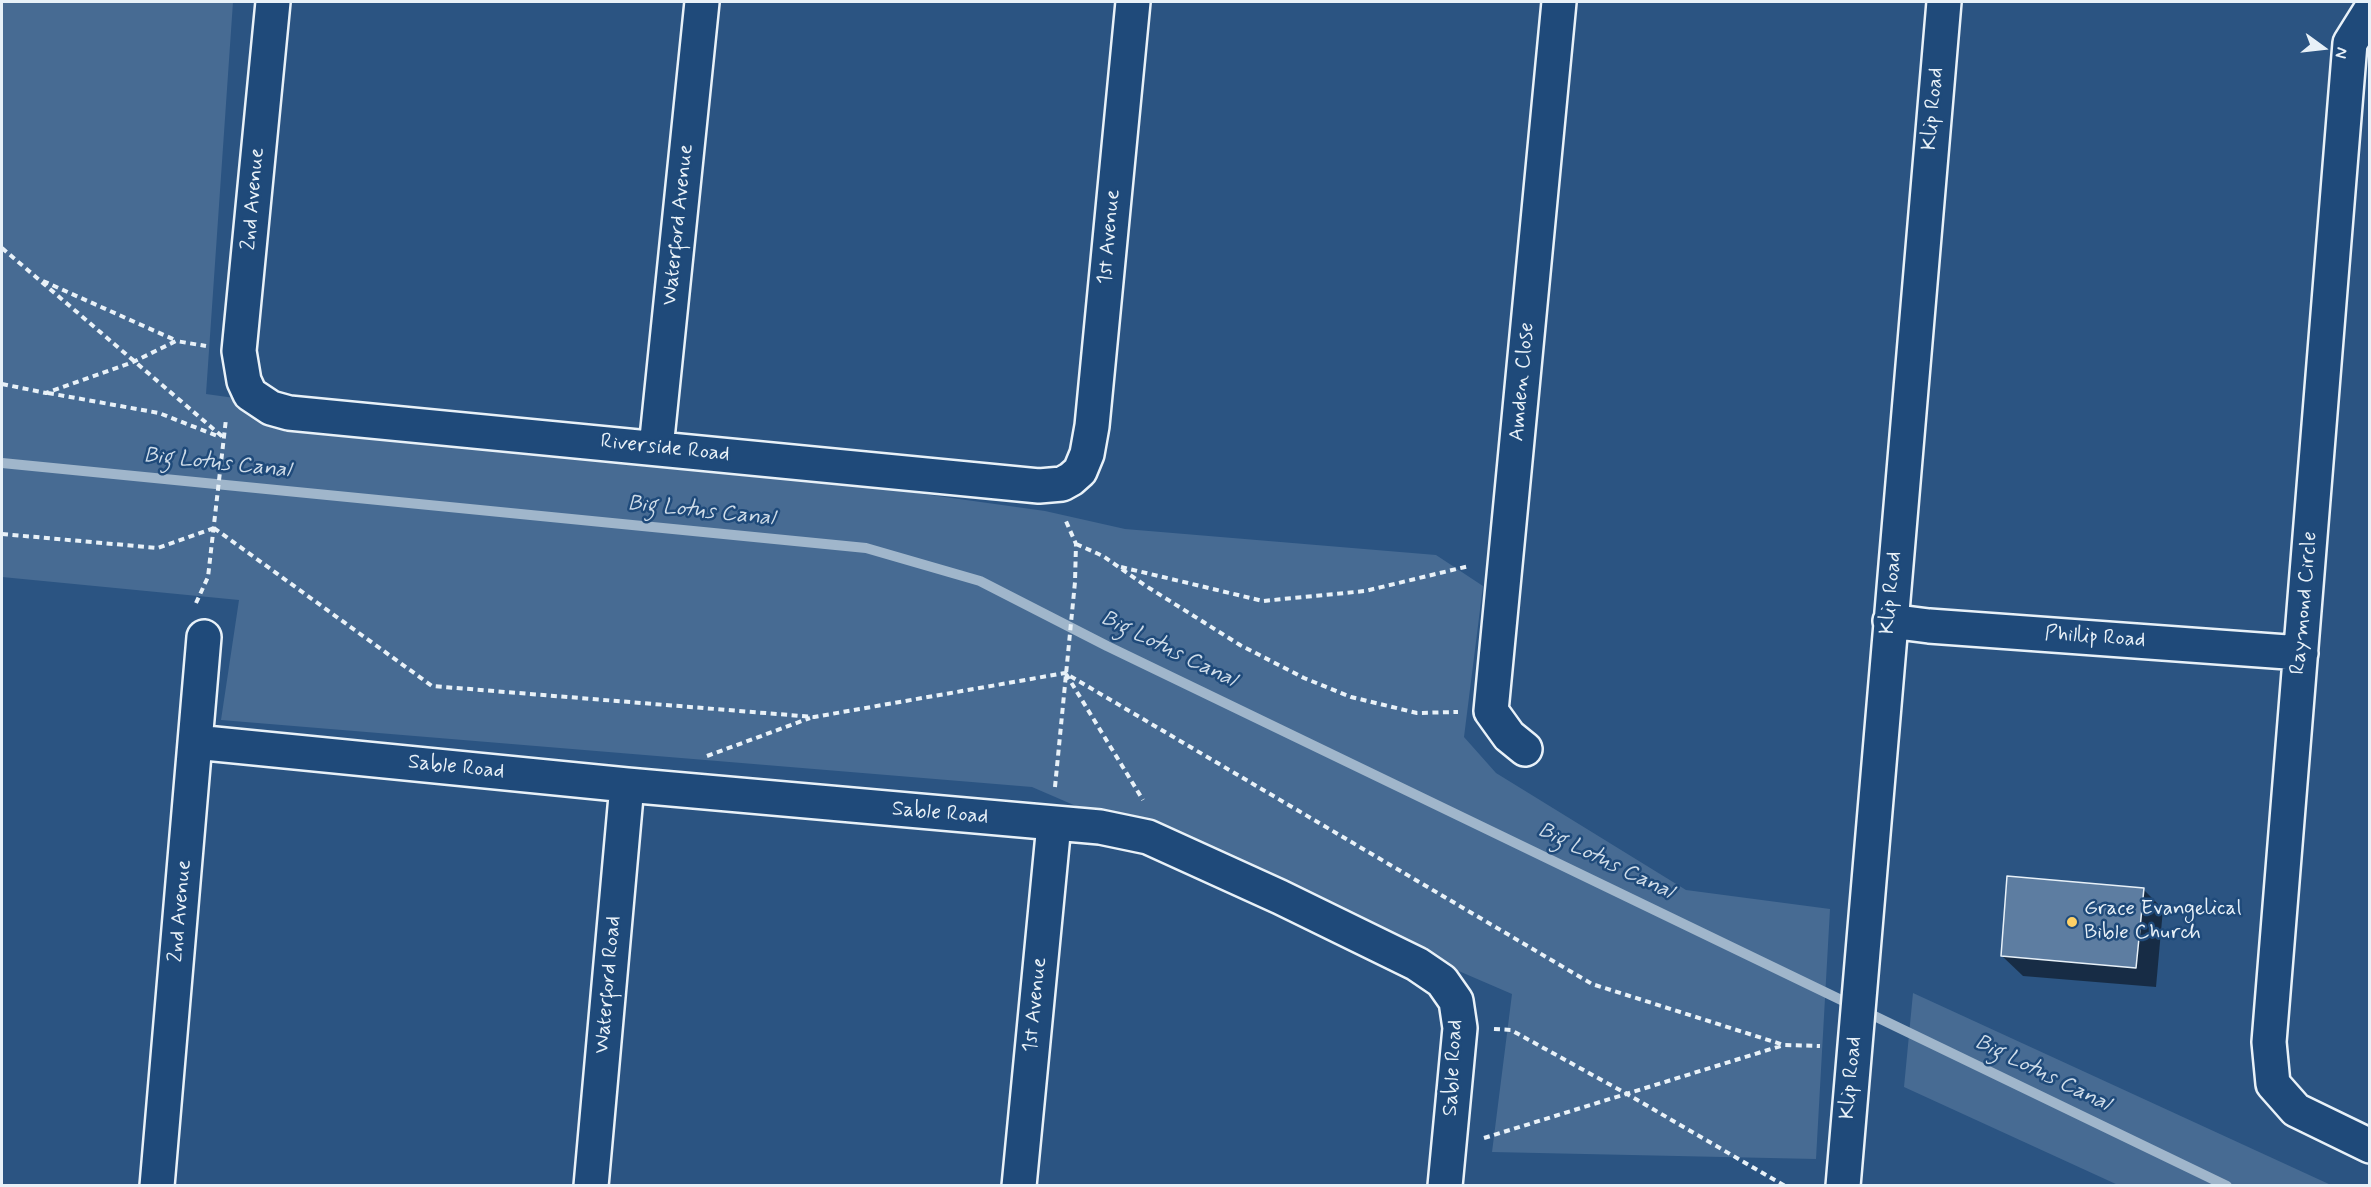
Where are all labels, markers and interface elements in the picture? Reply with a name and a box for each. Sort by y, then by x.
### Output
north arrow [2293,18,2353,78]
text: N [2329,45,2352,61]
street label: Klip Road [1918,66,1950,152]
street label: Waterford Avenue [658,143,700,307]
street label: 2nd Avenue [237,147,271,251]
street label: 1st Avenue [1093,188,1127,286]
street label: Amden Close [1505,321,1541,443]
street label: Riverside Road [599,430,731,468]
water label: Big Lotus Canal [142,443,292,485]
water label: Big Lotus Canal [626,491,776,533]
street label: Raymond Circle [2286,530,2324,676]
street label: Klip Road [1876,550,1908,636]
water label: Big Lotus Canal [1096,606,1240,694]
street label: Phillip Road [2044,622,2146,654]
street label: Sable Road [407,750,505,786]
street label: Sable Road [891,797,989,831]
water label: Big Lotus Canal [1533,818,1677,906]
street label: 2nd Avenue [164,859,198,963]
place label: Grace Evangelical Bible Church [2084,897,2242,947]
street label: Waterford Road [590,915,628,1055]
marker: Grace Evangelical Bible Church [2065,915,2079,929]
street label: 1st Avenue [1018,956,1054,1054]
street label: Sable Road [1439,1019,1469,1117]
water label: Big Lotus Canal [1970,1030,2114,1118]
street label: Klip Road [1836,1035,1868,1121]

